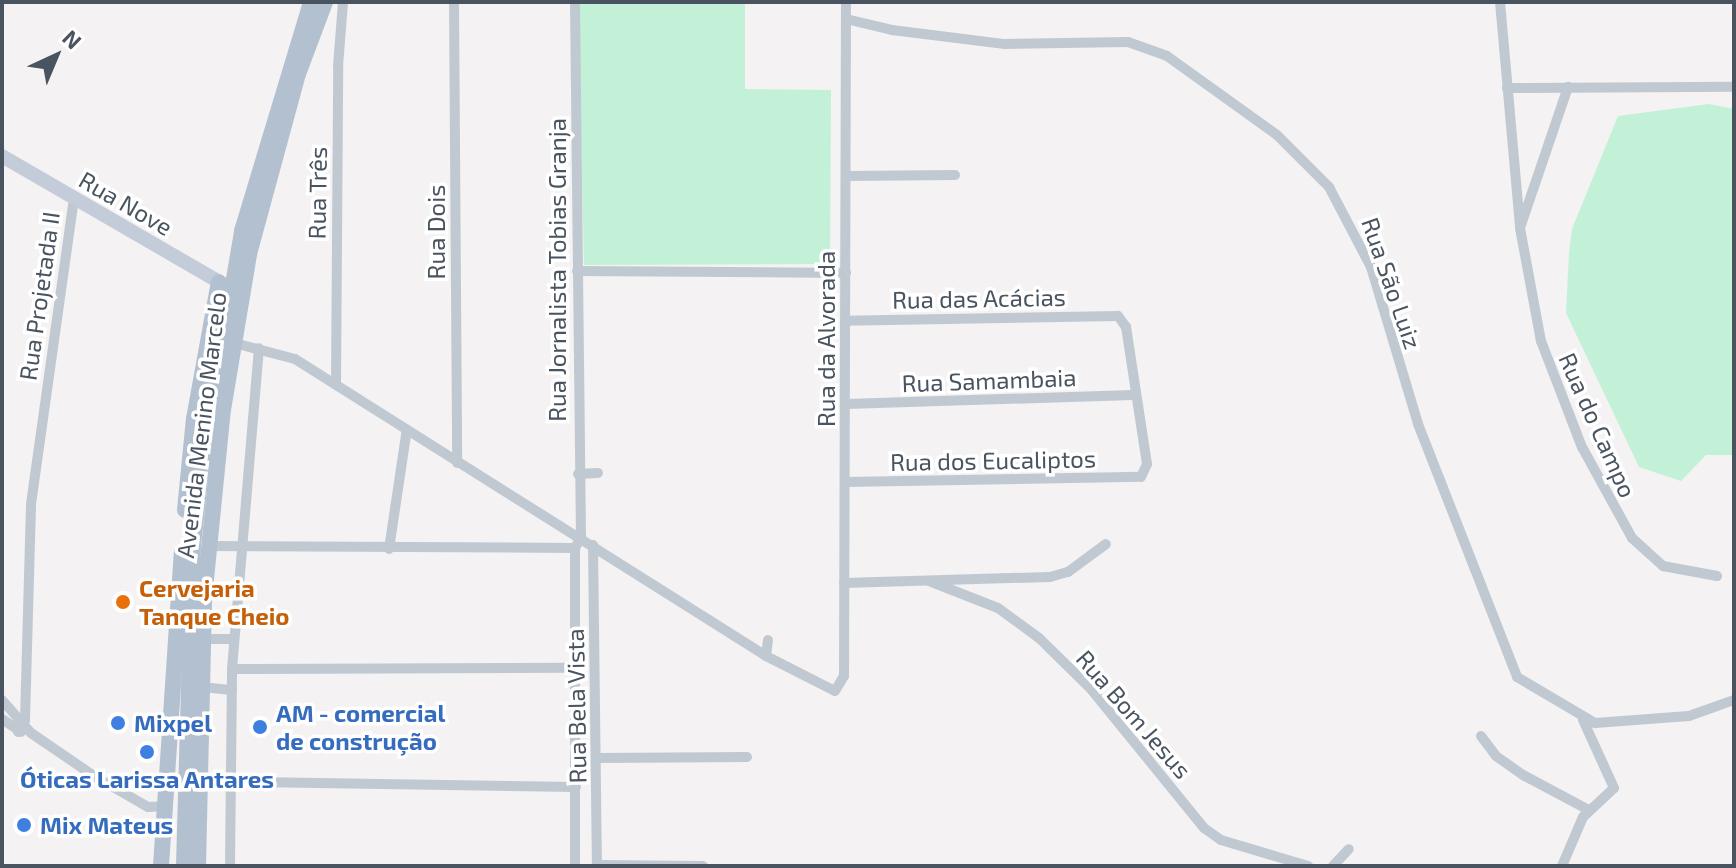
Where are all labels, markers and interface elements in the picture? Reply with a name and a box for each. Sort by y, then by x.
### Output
north arrow [16,16,96,96]
text: N [58,24,87,54]
street label: Rua Jornalista Tobias Granja [543,118,571,422]
street label: Rua Três [302,146,332,240]
street label: Rua Nove [74,165,178,241]
street label: Rua Dois [422,185,450,279]
street label: Rua Projetada II [13,210,65,382]
street label: Rua São Luiz [1356,214,1428,352]
street label: Rua da Alvorada [812,251,840,427]
street label: Rua das Acácias [892,282,1066,314]
street label: Avenida Menino Marcelo [170,290,232,560]
street label: Rua do Campo [1553,348,1643,502]
street label: Rua Samambaia [901,363,1077,397]
street label: Rua dos Eucaliptos [890,444,1096,476]
place label: Cervejaria Tanque Cheio [139,574,290,630]
marker: Cervejaria Tanque Cheio [114,593,132,611]
street label: Rua Bela Vista [560,628,592,784]
street label: Rua Bom Jesus [1070,644,1198,784]
place label: AM - comercial de construção [276,699,445,755]
place label: Mixpel [134,709,212,737]
marker: Mixpel [109,714,127,732]
marker: AM - comercial de construção [251,718,269,736]
marker: Óticas Larissa Antares [138,743,156,761]
place label: Óticas Larissa Antares [20,765,274,793]
place label: Mix Mateus [40,811,173,839]
marker: Mix Mateus [15,816,33,834]

